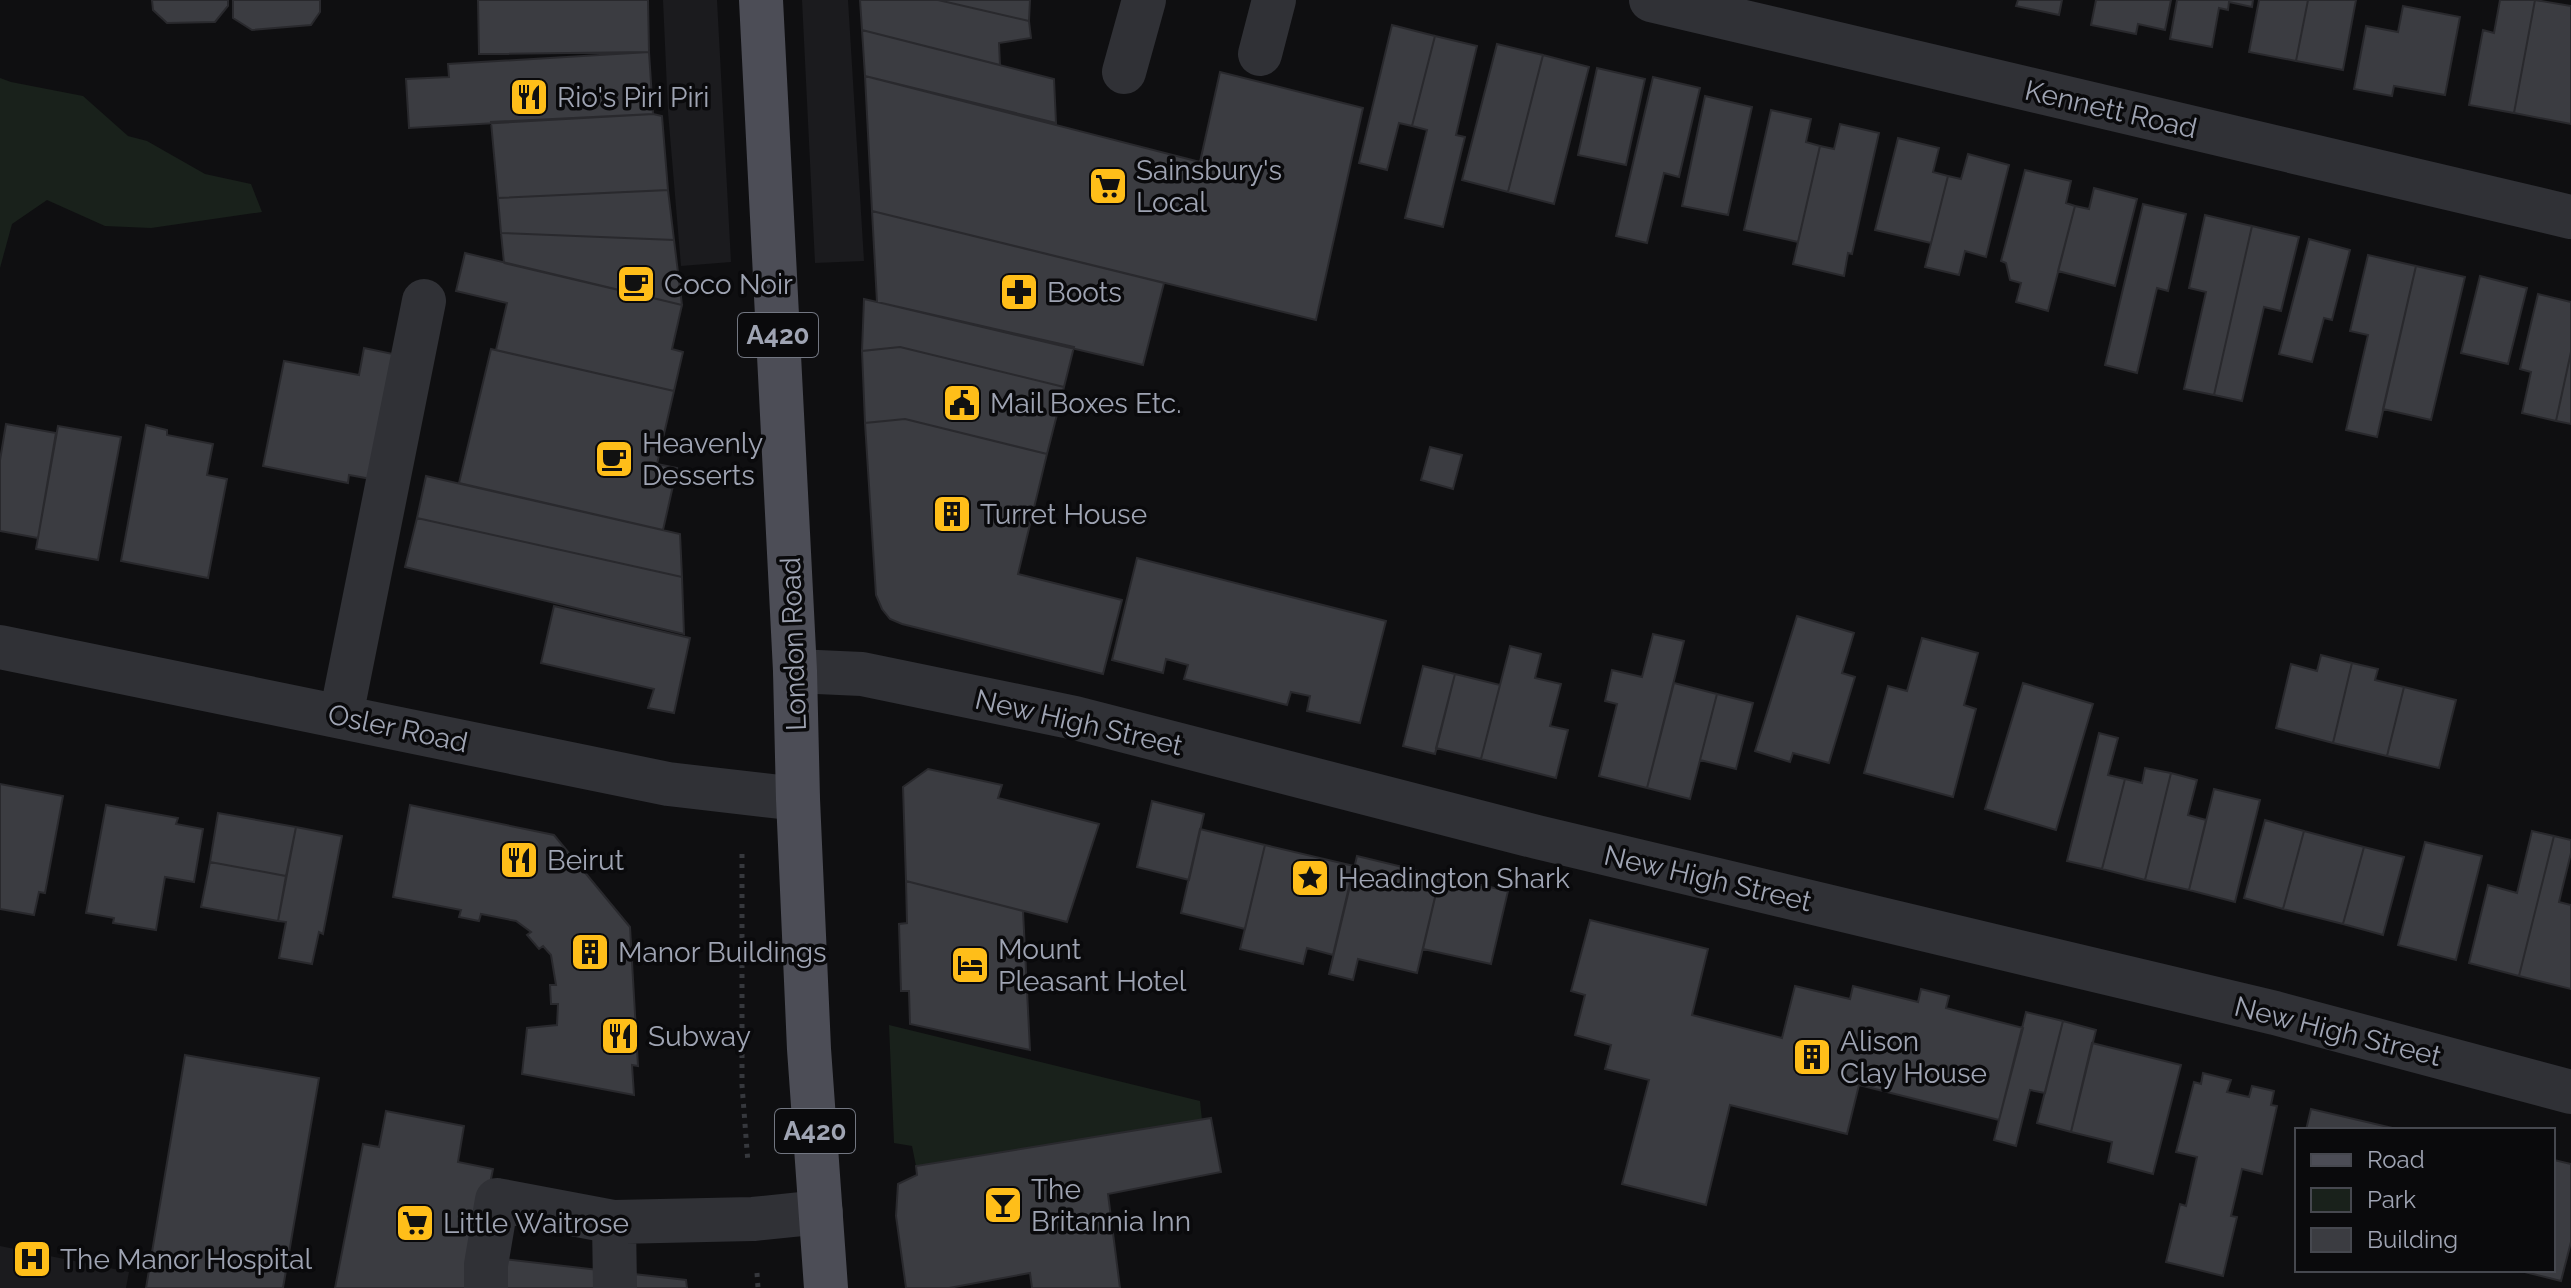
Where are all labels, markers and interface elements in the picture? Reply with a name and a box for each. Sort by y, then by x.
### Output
street label: Kennett Road [2022,74,2200,145]
restaurant icon: Rio's Piri Piri [508,76,550,118]
place label: Rio's Piri Piri [557,81,709,114]
place label: Sainsbury's Local [1136,154,1282,219]
supermarket icon: Sainsbury's Local [1087,165,1129,207]
cafe icon: Coco Noir [615,263,657,305]
place label: Coco Noir [664,268,793,301]
pharmacy icon: Boots [998,271,1040,313]
place label: Boots [1047,276,1122,309]
road number: A420 [738,313,818,357]
public building icon: Mail Boxes Etc. [941,382,983,424]
place label: Mail Boxes Etc. [990,387,1182,420]
place label: Heavenly Desserts [642,427,763,492]
cafe icon: Heavenly Desserts [593,438,635,480]
building icon: Turret House [931,493,973,535]
place label: Turret House [980,498,1147,531]
street label: London Road [774,557,813,731]
street label: New High Street [972,683,1186,763]
street label: Osler Road [325,698,471,759]
restaurant icon: Beirut [498,839,540,881]
street label: New High Street [1601,839,1815,919]
place label: Beirut [547,844,625,877]
place icon: Headington Shark [1289,857,1331,899]
place label: Headington Shark [1338,862,1570,895]
building icon: Manor Buildings [569,931,611,973]
place label: Mount Pleasant Hotel [998,933,1187,998]
place label: Manor Buildings [618,936,827,969]
hotel icon: Mount Pleasant Hotel [949,944,991,986]
street label: New High Street [2231,990,2445,1073]
restaurant icon: Subway [599,1015,641,1057]
place label: Subway [648,1020,751,1053]
place label: Alison Clay House [1840,1025,1987,1090]
building icon: Alison Clay House [1791,1036,1833,1078]
road number: A420 [775,1109,855,1153]
legend [2295,1128,2555,1272]
text: Road [2367,1145,2425,1174]
place label: The Britannia Inn [1031,1173,1191,1238]
bar icon: The Britannia Inn [982,1184,1024,1226]
text: Park [2367,1185,2416,1214]
supermarket icon: Little Waitrose [394,1202,436,1244]
place label: Little Waitrose [443,1207,629,1240]
text: Building [2367,1225,2458,1254]
hospital icon: The Manor Hospital [11,1238,53,1280]
place label: The Manor Hospital [60,1243,313,1276]

